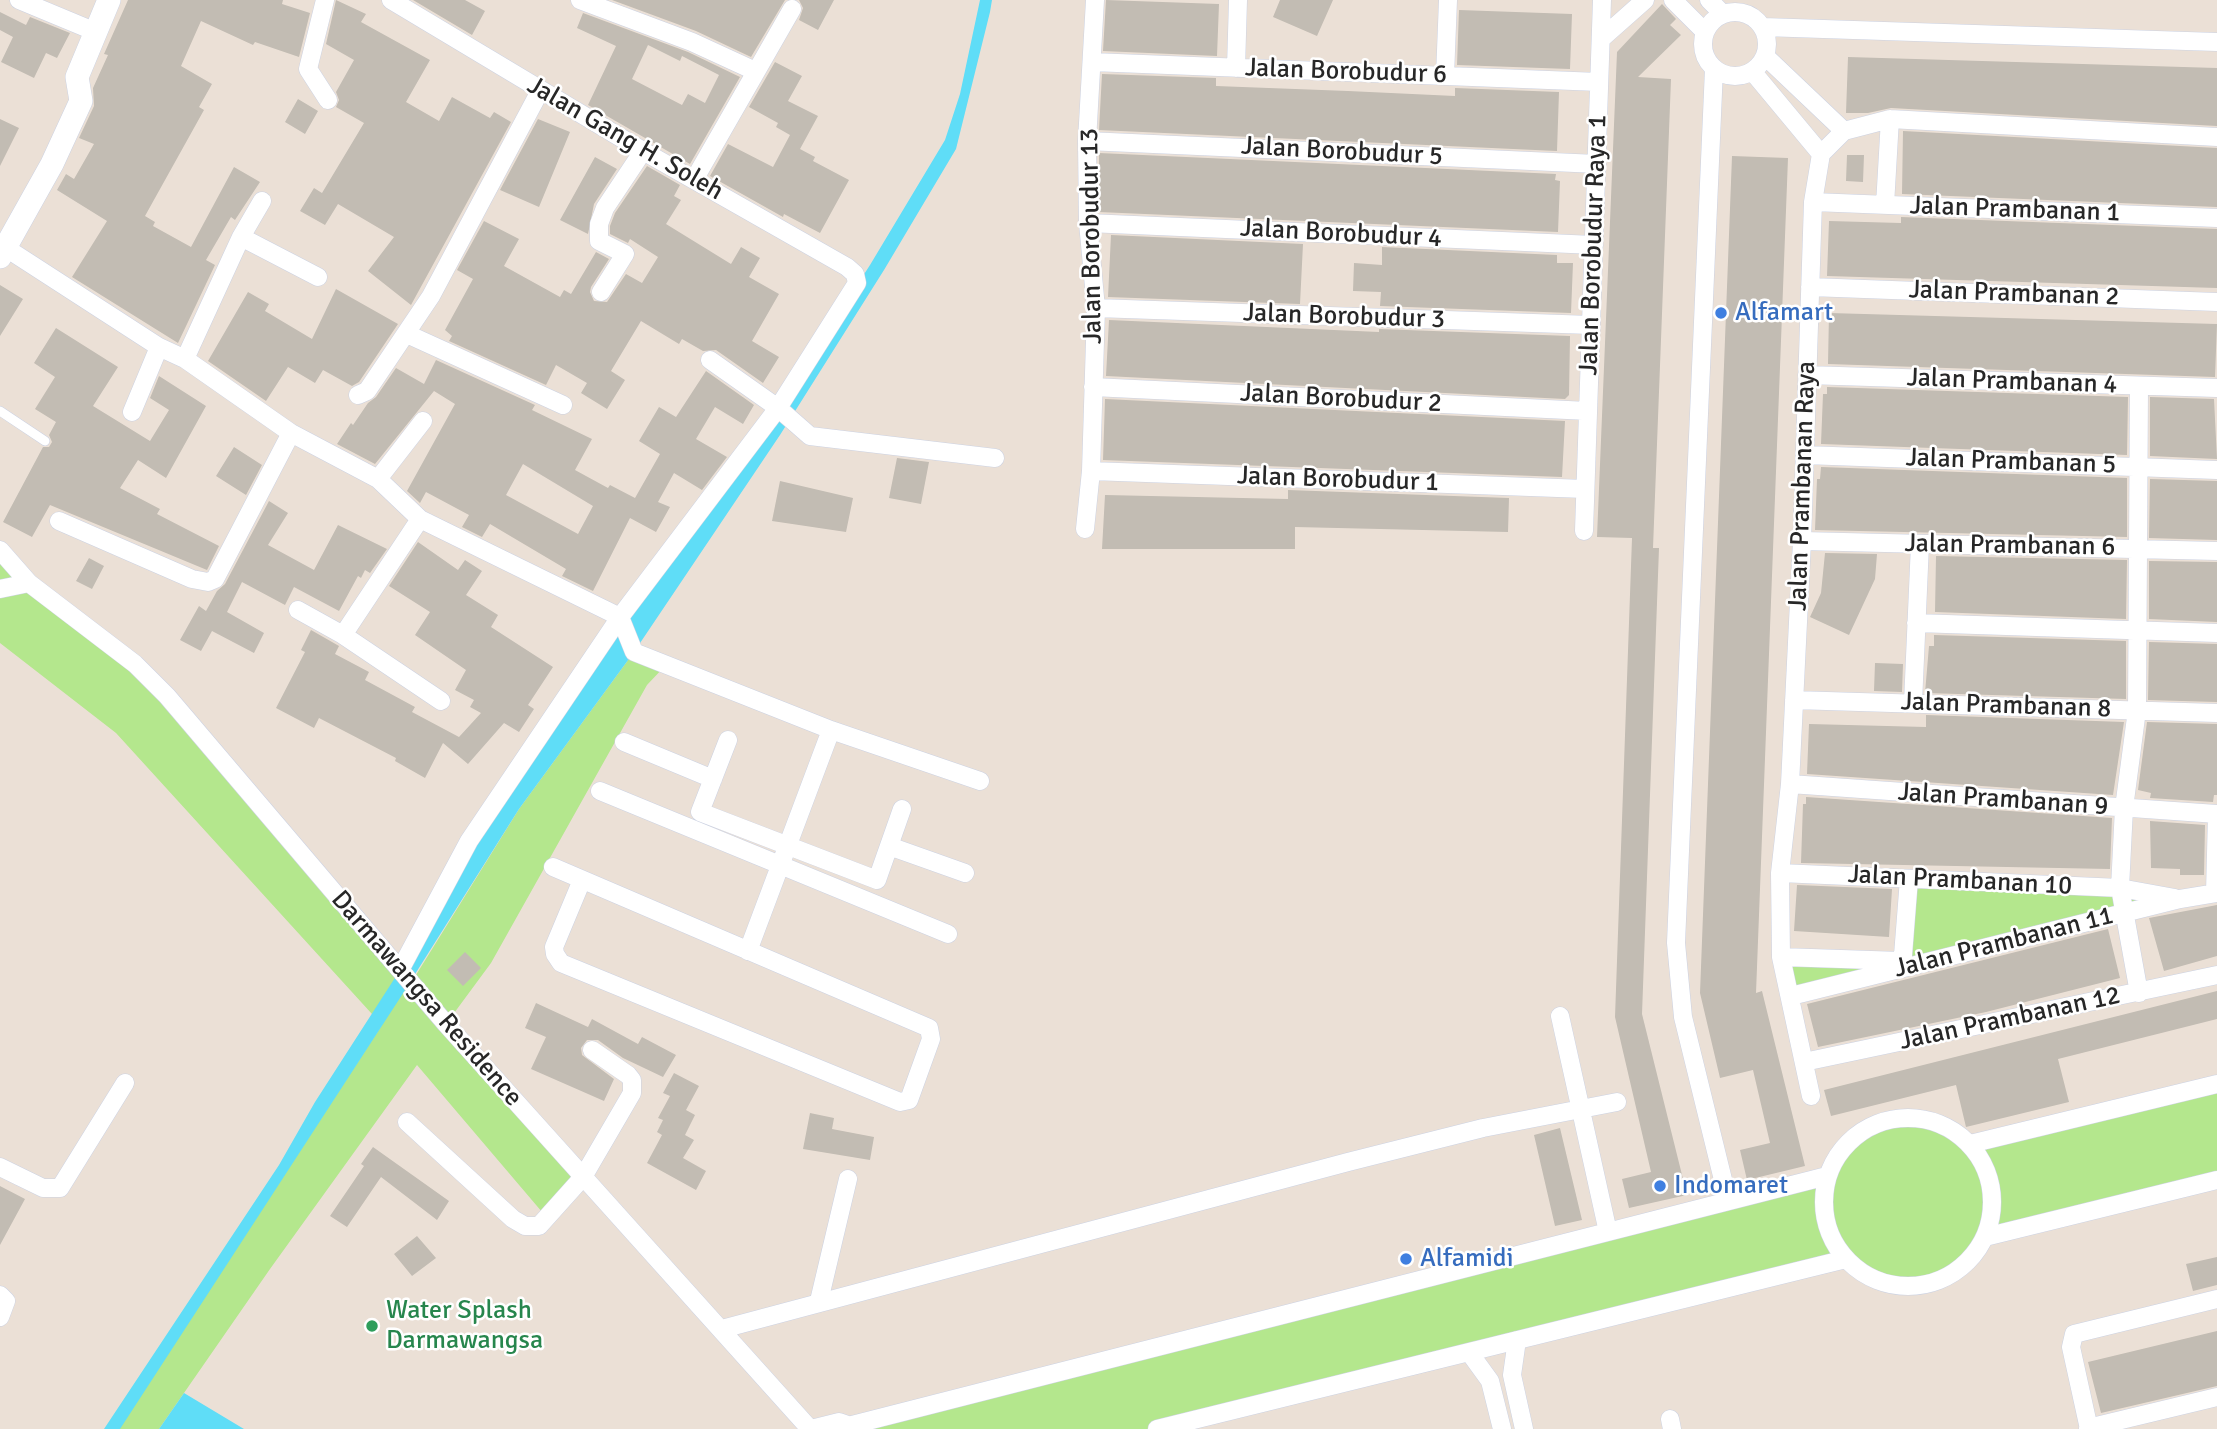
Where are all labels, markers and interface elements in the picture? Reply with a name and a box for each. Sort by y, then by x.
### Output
street label: Jalan Borobudur 6 [1245,53,1447,91]
street label: Jalan Gang H. Soleh [521,70,729,208]
street label: Jalan Borobudur Raya 1 [1574,114,1614,376]
street label: Jalan Borobudur 13 [1075,128,1109,344]
street label: Jalan Borobudur 5 [1240,131,1444,173]
street label: Jalan Prambanan 1 [1909,191,2121,229]
street label: Jalan Borobudur 4 [1239,213,1443,255]
street label: Jalan Prambanan 2 [1908,275,2120,313]
place label: Alfamart [1735,297,1833,329]
street label: Jalan Borobudur 3 [1243,298,1445,336]
marker: Alfamart [1713,305,1729,321]
street label: Jalan Prambanan Raya [1783,361,1823,611]
street label: Jalan Prambanan 4 [1906,363,2118,401]
street label: Jalan Borobudur 2 [1239,378,1443,420]
street label: Jalan Prambanan 5 [1905,443,2117,481]
street label: Jalan Borobudur 1 [1237,461,1439,499]
street label: Jalan Prambanan 6 [1904,529,2116,563]
street label: Jalan Prambanan 8 [1900,687,2112,725]
street label: Jalan Prambanan 9 [1897,777,2109,823]
street label: Jalan Prambanan 10 [1847,860,2073,902]
street label: Darmawangsa Residence [324,885,528,1113]
street label: Jalan Prambanan 11 [1891,901,2117,985]
street label: Jalan Prambanan 12 [1897,980,2123,1058]
place label: Indomaret [1674,1170,1788,1202]
marker: Indomaret [1652,1178,1668,1194]
place label: Alfamidi [1420,1243,1513,1275]
marker: Alfamidi [1398,1251,1414,1267]
place label: Water Splash Darmawangsa [386,1295,543,1356]
marker: Water Splash Darmawangsa [364,1318,380,1334]

